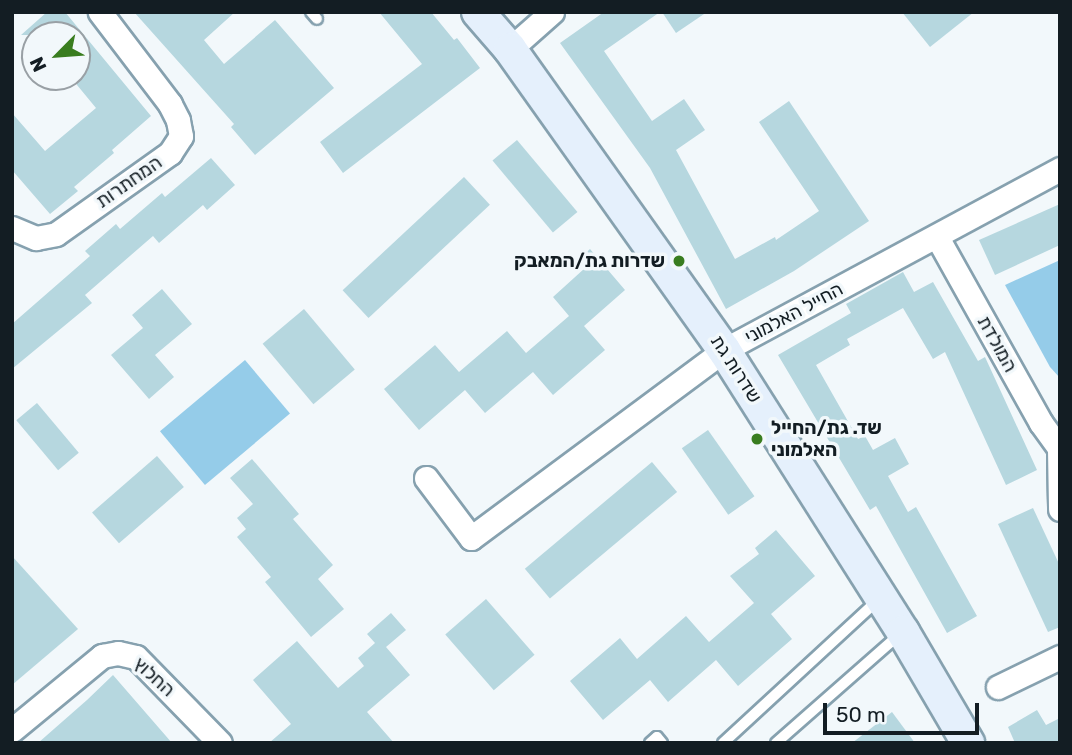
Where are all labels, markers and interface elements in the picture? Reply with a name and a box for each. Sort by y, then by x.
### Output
north arrow [21,21,91,91]
text: N [25,53,52,75]
street label: המחתרות [92,151,166,213]
place label: שדרות גת/המאבק [514,250,665,272]
marker: שדרות גת/המאבק [671,253,687,269]
street label: החייל האלמוני [741,278,847,348]
street label: המולדת [972,312,1022,376]
street label: שדרות גת [706,331,766,407]
place label: שד. גת/החייל האלמוני [771,417,882,461]
marker: שד. גת/החייל האלמוני [749,431,765,447]
street label: החלוץ [129,653,179,701]
scale bar [827,688,983,732]
text: 50 m [836,702,886,727]

